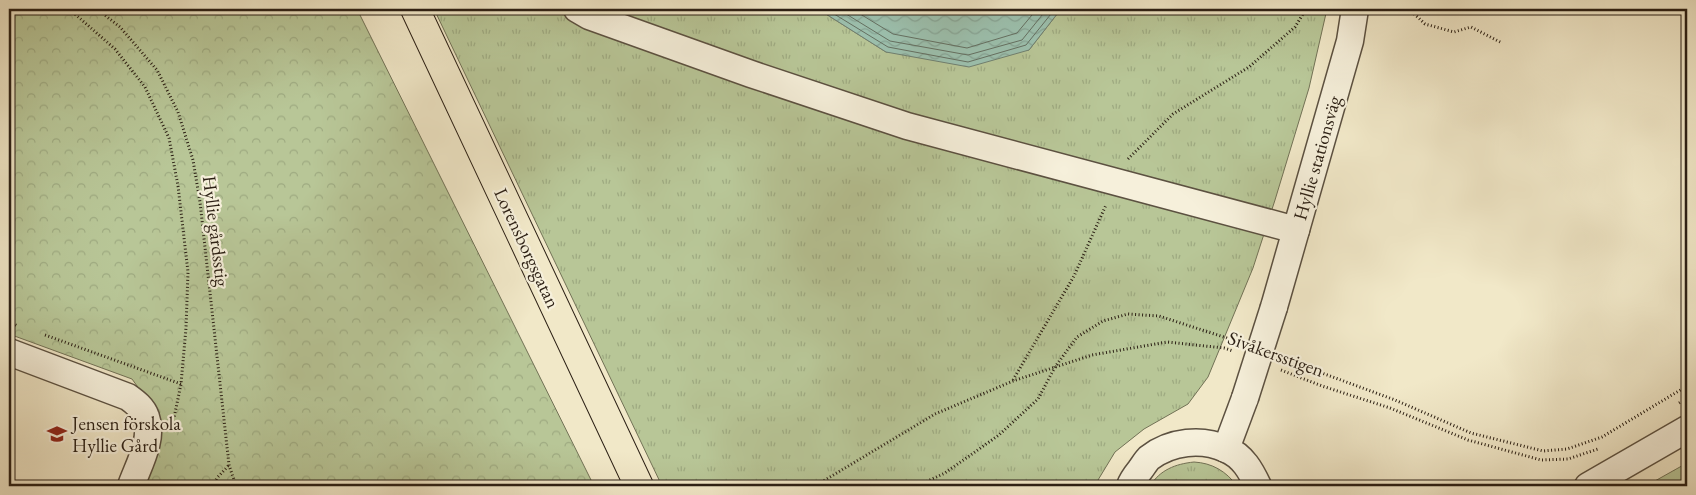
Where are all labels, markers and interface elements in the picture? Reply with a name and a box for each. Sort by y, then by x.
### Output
street label: Hyllie stationsväg [1287,92,1347,223]
street label: Hyllie gårdsstig [197,174,235,289]
street label: Lorensborgsgatan [488,184,566,312]
street label: Sivåkersstigen [1225,325,1327,383]
place label: Jensen förskola Hyllie Gård [70,411,181,458]
school or university icon: Jensen förskola Hyllie Gård [46,423,68,445]

